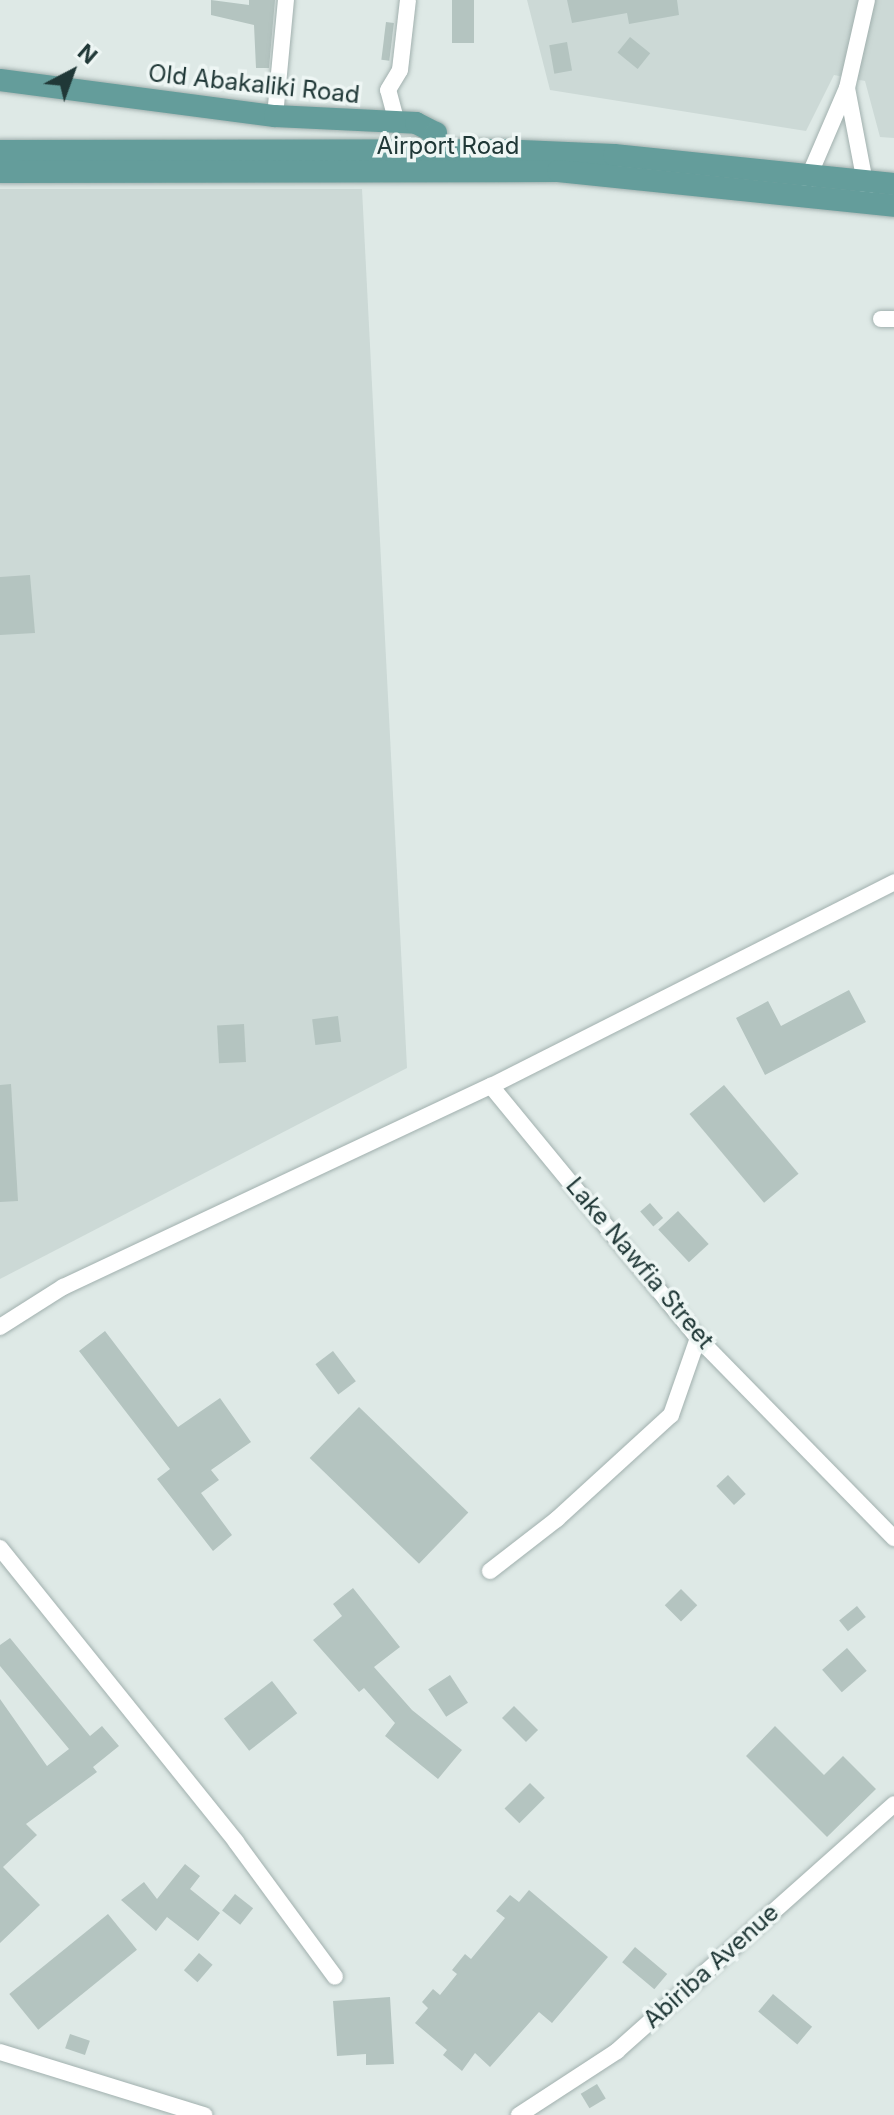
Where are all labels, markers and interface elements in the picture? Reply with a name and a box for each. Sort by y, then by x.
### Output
north arrow [32,32,112,112]
text: N [73,39,103,69]
street label: Old Abakaliki Road [147,59,361,109]
street label: Airport Road [377,132,519,160]
street label: Lake Nawfia Street [560,1172,720,1354]
street label: Abiriba Avenue [638,1898,784,2034]

